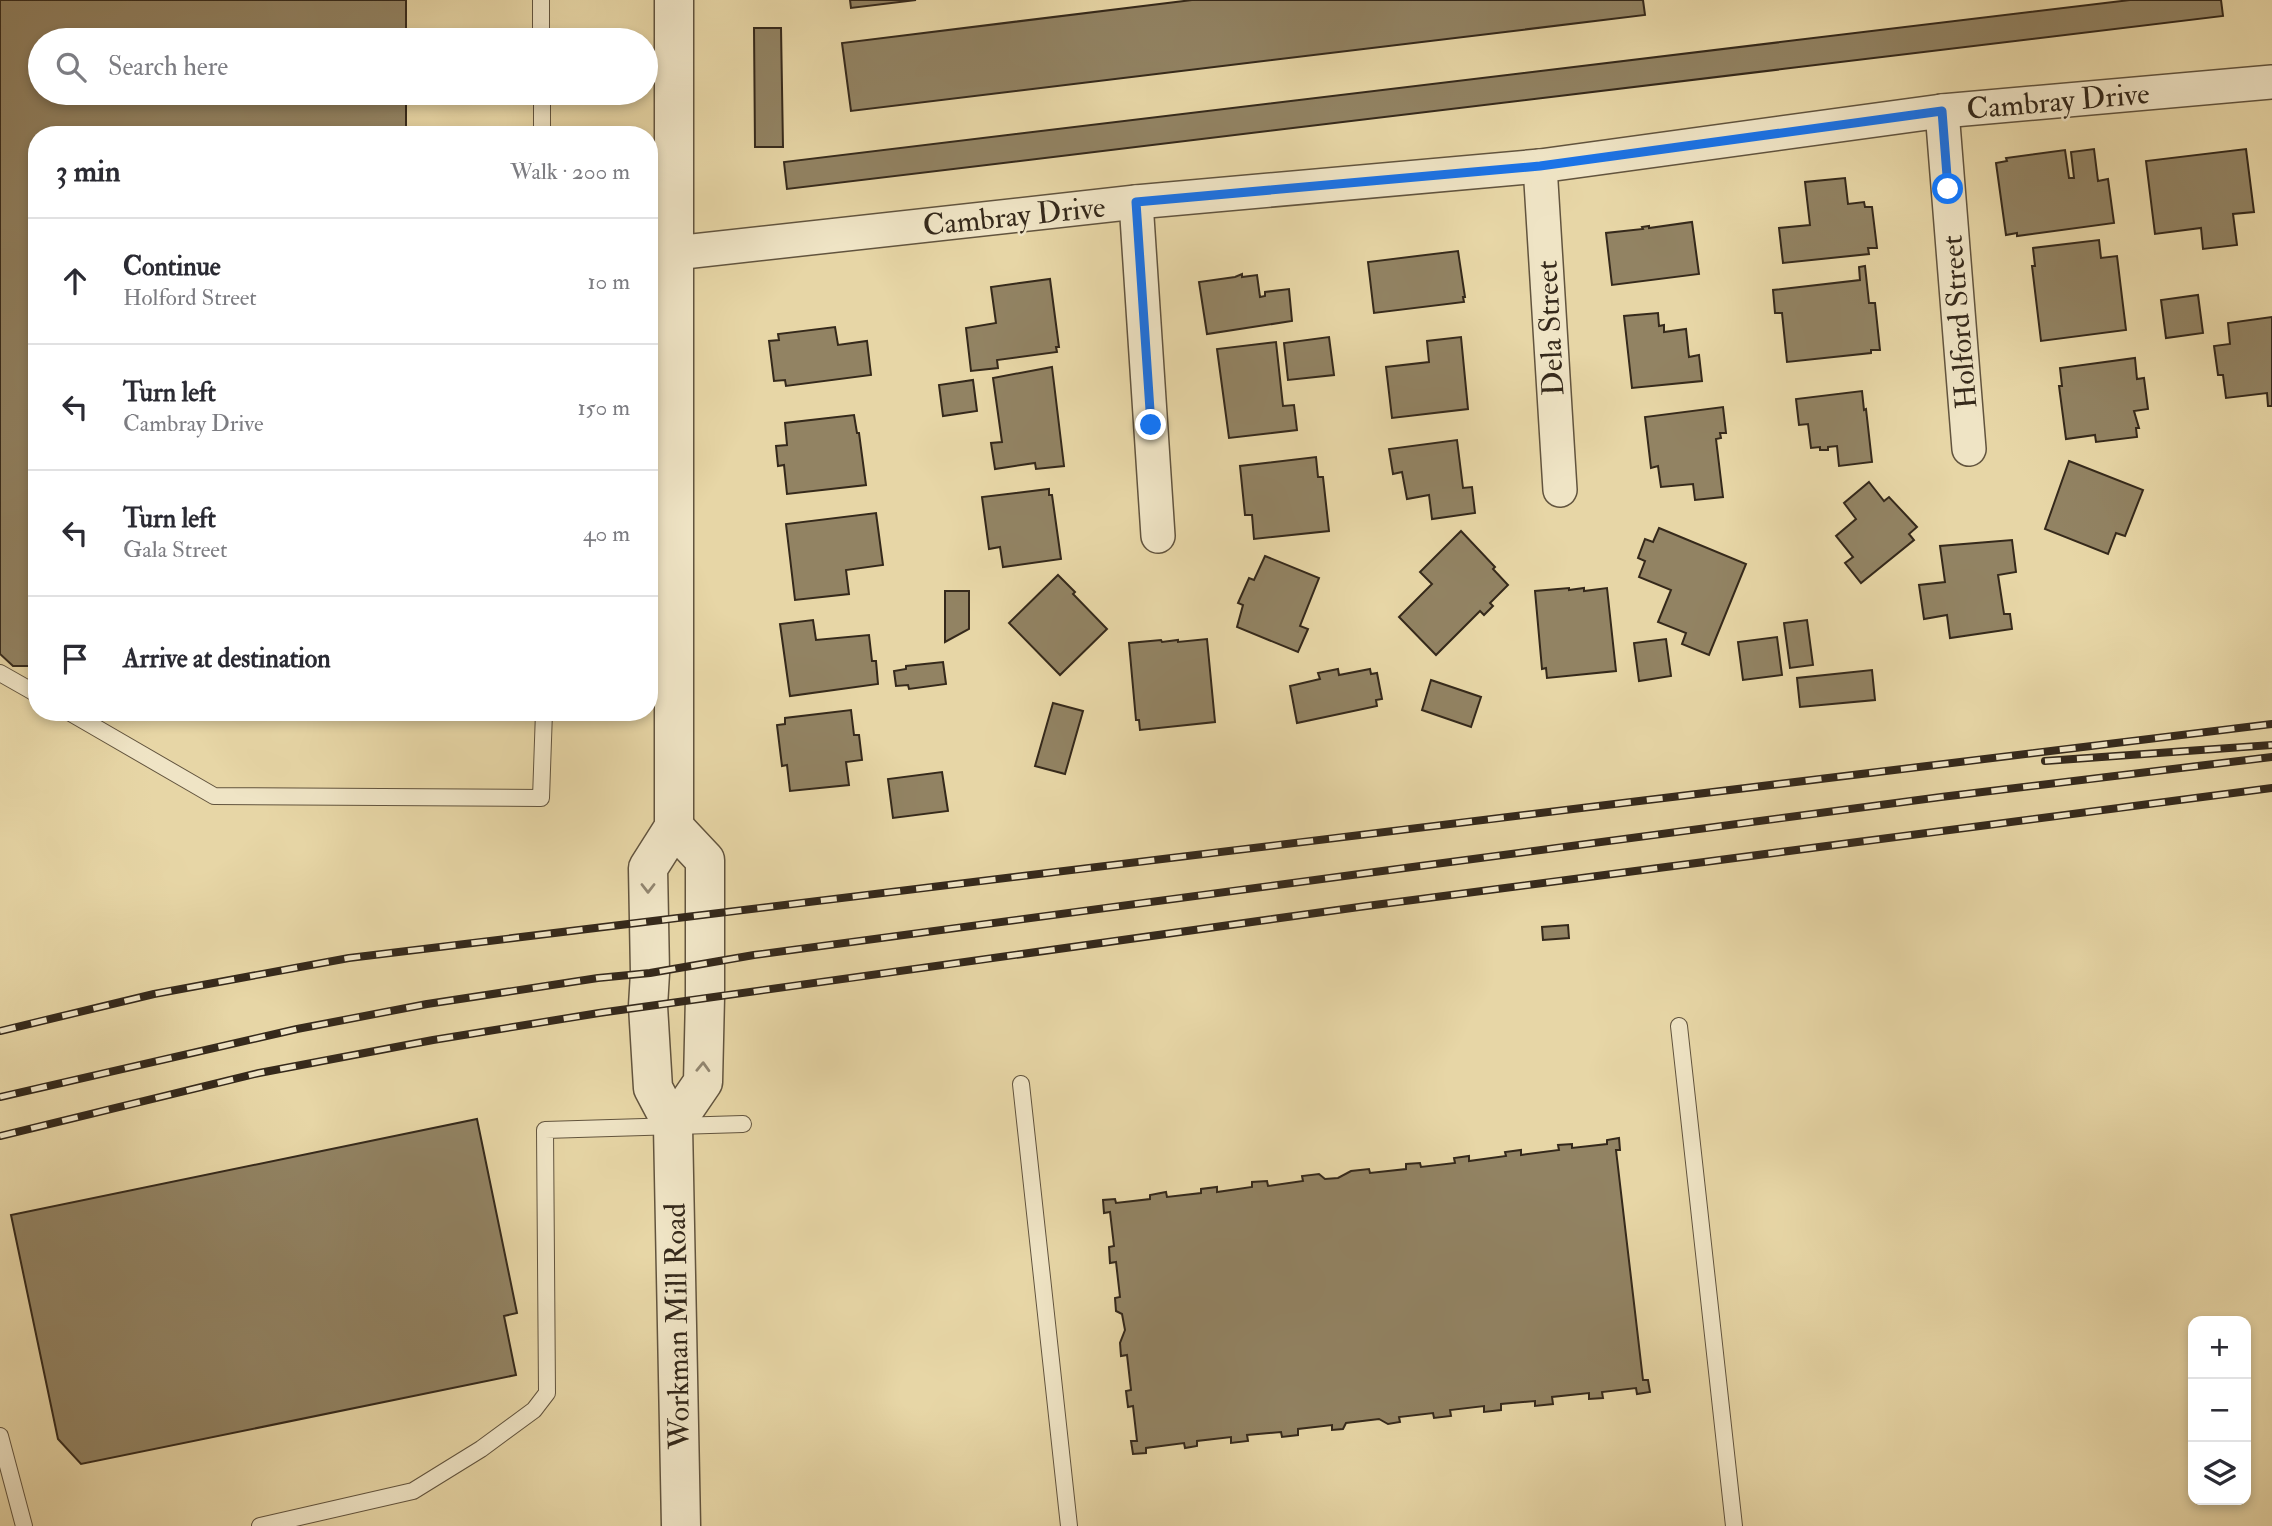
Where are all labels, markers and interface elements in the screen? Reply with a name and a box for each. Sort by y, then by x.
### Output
search box [28,28,658,105]
icon: search [52,48,90,86]
text: Search here [108,51,228,83]
street label: Cambray Drive [1965,75,2151,128]
text: 3 min [56,153,121,190]
text: Walk · 200 m [510,157,630,186]
route start [1932,173,1963,204]
street label: Cambray Drive [921,189,1107,244]
street label: Holford Street [1933,233,1986,411]
text: Continue [123,251,221,283]
street label: Dela Street [1528,259,1573,397]
icon: ahead [56,262,94,300]
text: 10 m [587,267,630,296]
text: Holford Street [123,283,257,312]
text: Turn left [123,377,216,409]
icon: left [56,388,94,426]
text: 150 m [577,393,630,422]
text: Cambray Drive [123,409,264,438]
route end [1135,409,1166,440]
text: Turn left [123,503,216,535]
icon: left [56,514,94,552]
text: 40 m [583,519,630,548]
text: Gala Street [123,535,227,564]
icon: arrive [56,640,94,678]
text: Arrive at destination [123,643,331,675]
one-way arrow [640,883,656,893]
one-way arrow [695,1061,711,1071]
street label: Workman Mill Road [657,1202,698,1451]
map controls [2188,1316,2251,1505]
button: + [2188,1316,2251,1379]
button: − [2188,1379,2251,1442]
button: layers [2188,1442,2251,1505]

